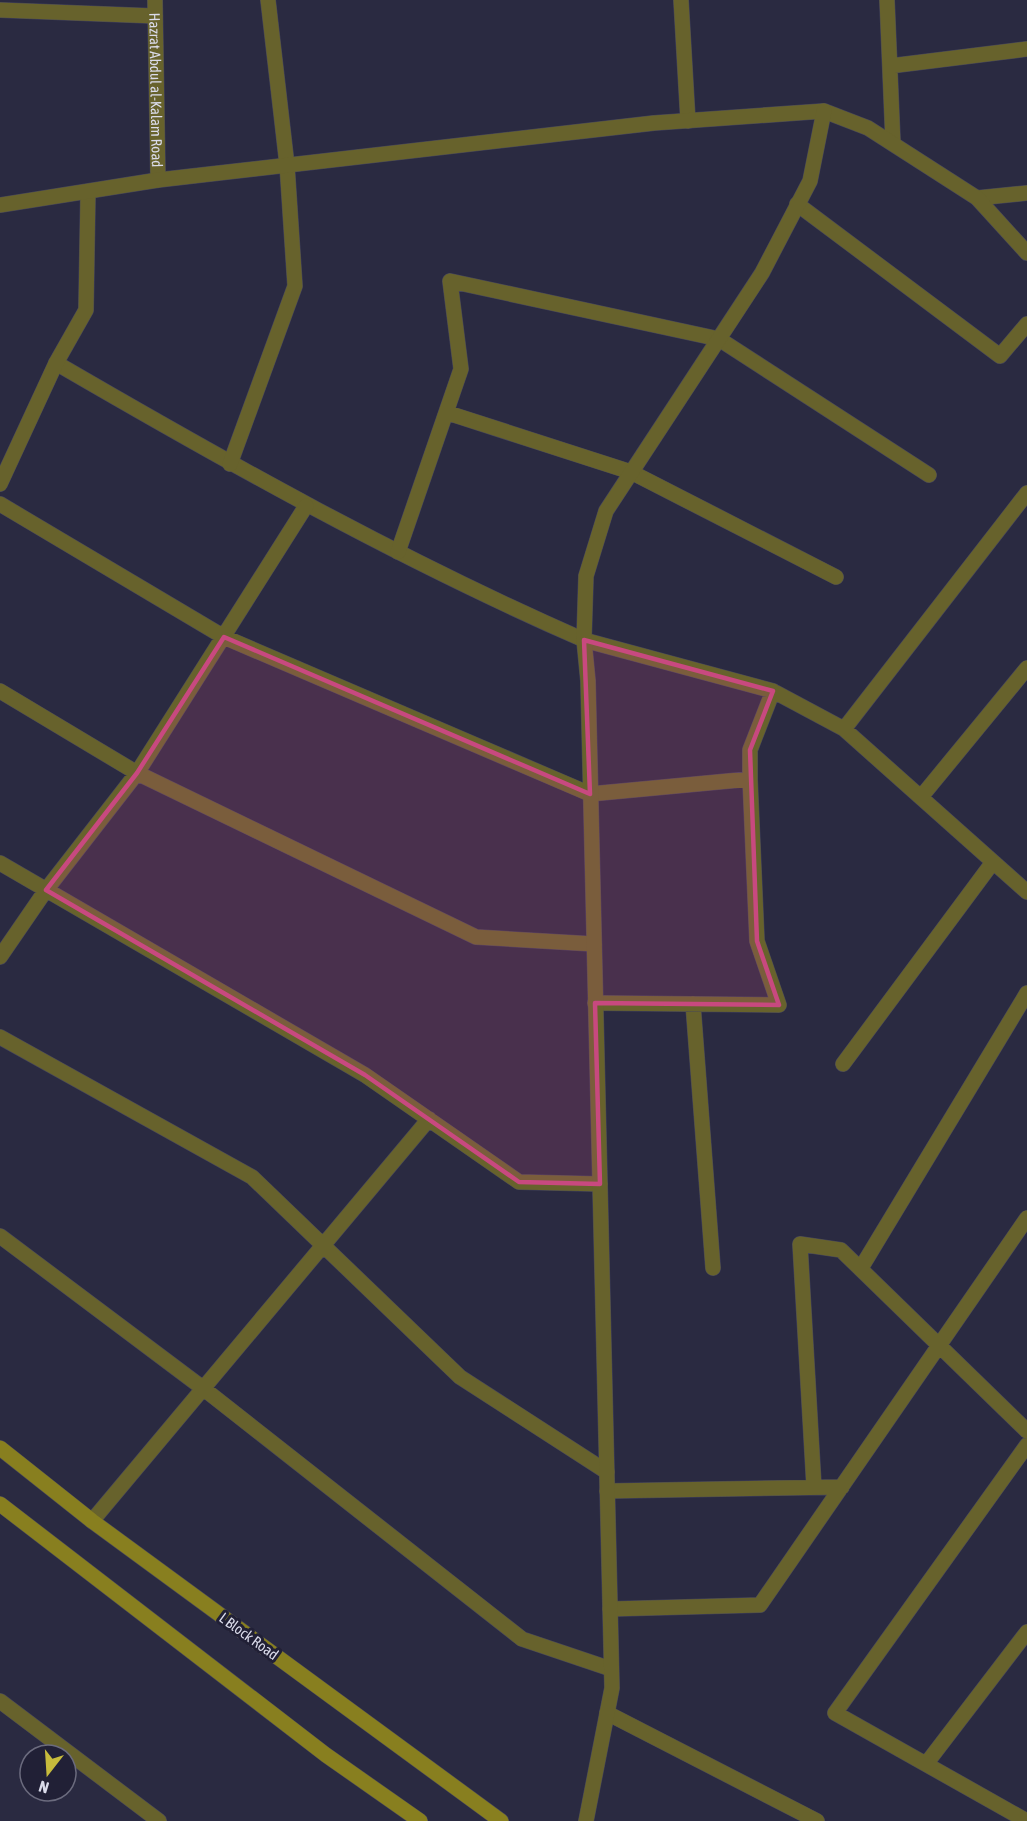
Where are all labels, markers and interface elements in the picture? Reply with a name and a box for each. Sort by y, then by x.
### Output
street label: Hazrat Abdul al-Kalam Road [147,12,166,168]
street label: L Block Road [216,1609,282,1663]
north arrow [18,1743,78,1803]
text: N [36,1777,51,1797]

